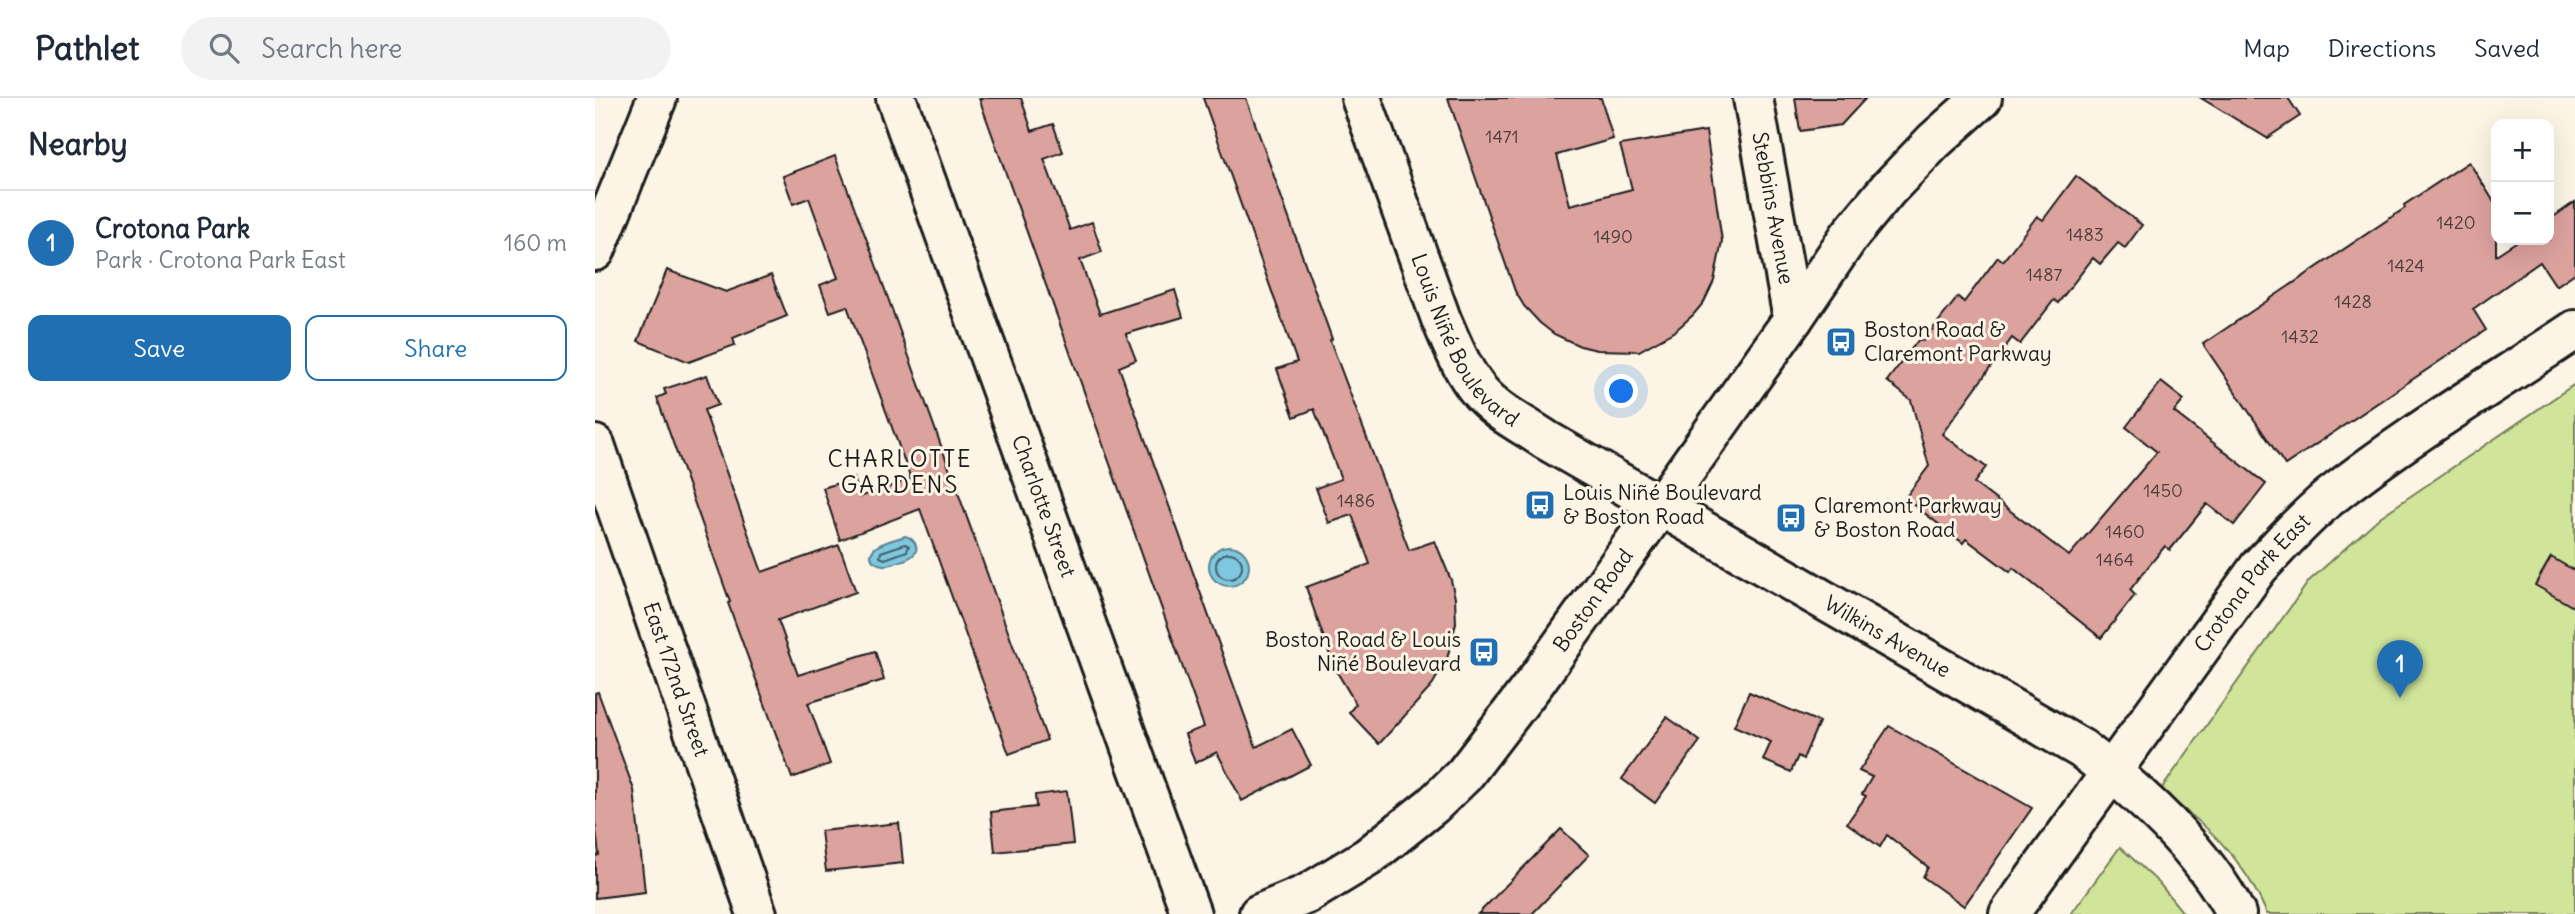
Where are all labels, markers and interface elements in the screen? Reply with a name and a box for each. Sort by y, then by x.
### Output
search box [181,17,671,80]
text: Pathlet [35,27,139,69]
icon: search [205,29,243,67]
text: Search here [261,32,402,65]
text: Map [2243,33,2290,63]
text: Directions [2328,33,2436,63]
text: Saved [2474,33,2540,63]
map controls [2491,119,2554,245]
button: + [2491,119,2554,182]
text: Nearby [28,125,128,163]
house number: 1471 [1485,125,1519,148]
street label: Stebbins Avenue [1746,130,1800,287]
button: − [2491,182,2554,245]
house number: 1420 [2436,211,2476,234]
text: Crotona Park [95,212,250,245]
house number: 1483 [2066,223,2104,246]
house number: 1490 [1593,225,1633,248]
text: 1 [46,228,56,257]
text: 160 m [504,228,567,257]
text: Park · Crotona Park East [95,245,346,274]
street label: Louis Niñé Boulevard [1405,250,1524,432]
house number: 1424 [2387,254,2425,277]
house number: 1487 [2026,263,2063,286]
house number: 1428 [2334,290,2372,313]
button: Save [28,315,291,381]
button: Share [305,315,567,381]
place label: Boston Road & Claremont Parkway [1864,316,2052,367]
bus stop icon: Boston Road & Claremont Parkway [1824,325,1858,359]
house number: 1432 [2281,325,2319,348]
your location [1604,374,1638,408]
street label: Charlotte Street [1006,431,1082,581]
district label: CHARLOTTE GARDENS [827,444,973,499]
place label: Louis Niñé Boulevard & Boston Road [1563,479,1762,530]
house number: 1450 [2143,479,2183,502]
bus stop icon: Louis Niñé Boulevard & Boston Road [1523,488,1557,522]
house number: 1486 [1337,489,1375,512]
place label: Claremont Parkway & Boston Road [1814,492,2002,543]
bus stop icon: Claremont Parkway & Boston Road [1774,501,1808,535]
street label: Crotona Park East [2188,508,2316,657]
house number: 1460 [2105,520,2145,543]
street label: Boston Road [1547,543,1639,657]
house number: 1464 [2096,548,2134,571]
street label: Wilkins Avenue [1820,589,1955,683]
street label: East 172nd Street [637,599,716,760]
place label: Boston Road & Louis Niñé Boulevard [1265,626,1461,677]
bus stop icon: Boston Road & Louis Niñé Boulevard [1467,635,1501,669]
pin: 1 [2377,640,2423,698]

